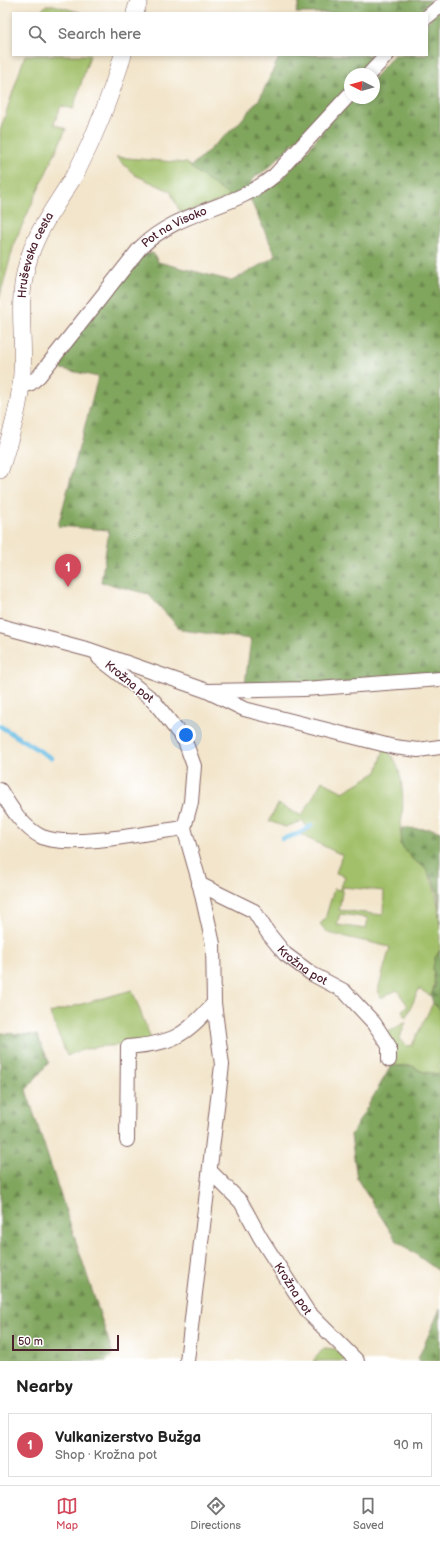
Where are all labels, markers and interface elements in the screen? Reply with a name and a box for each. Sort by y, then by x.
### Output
search box [12,12,428,56]
icon: search [26,23,48,45]
text: Search here [58,25,141,44]
north arrow [344,68,380,104]
street label: Pot na Visoko [138,203,209,251]
street label: Hruševska cesta [14,209,57,299]
pin: 1 [55,554,81,587]
street label: Krožna pot [101,658,157,706]
your location [176,725,196,745]
street label: Krožna pot [274,942,330,988]
street label: Krožna pot [271,1260,315,1318]
scale bar [12,1333,119,1352]
text: 50 m [18,1335,43,1348]
text: Nearby [16,1377,73,1397]
text: Vulkanizerstvo Bužga [55,1428,201,1447]
text: 1 [27,1437,33,1453]
text: 90 m [394,1437,423,1453]
text: Shop · Krožna pot [55,1447,157,1463]
tab: Map [56,1495,78,1532]
tab: Directions [190,1495,241,1532]
tab: Saved [353,1495,384,1532]

